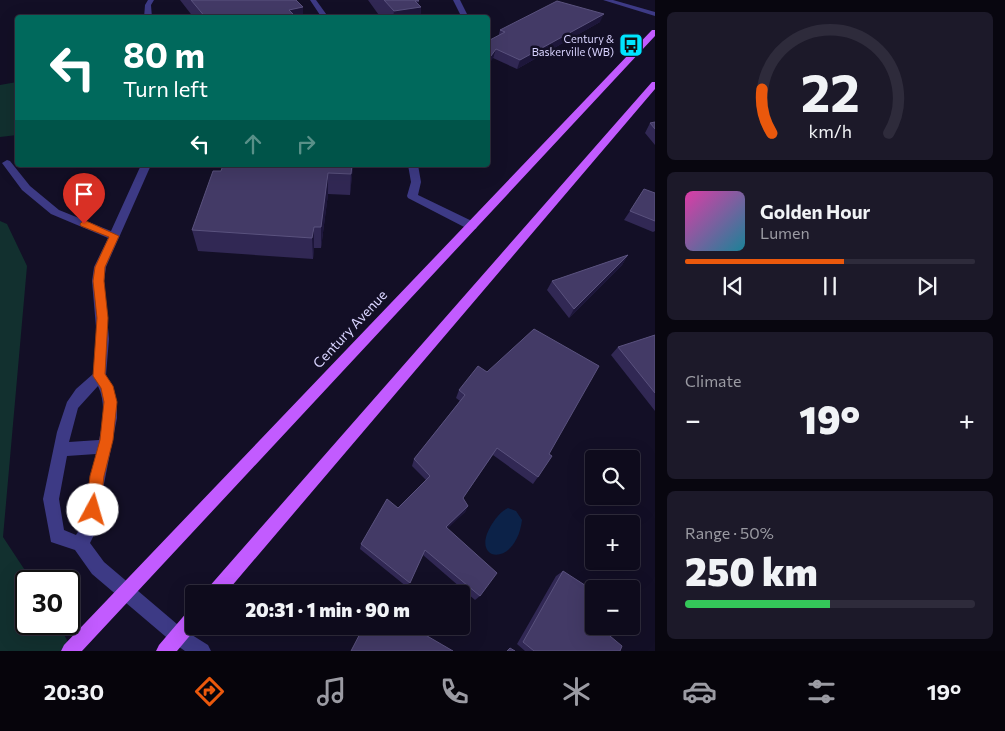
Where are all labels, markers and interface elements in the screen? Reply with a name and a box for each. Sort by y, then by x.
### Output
text: 80 m [123,32,205,75]
place label: Century & Baskerville (WB) [532,32,614,58]
bus stop icon: Century & Baskerville (WB) [618,32,644,58]
icon: left [40,35,105,100]
text: 22 [800,59,860,123]
text: Turn left [123,75,208,102]
text: km/h [808,120,852,142]
icon: left [186,130,214,158]
icon: ahead [239,130,267,158]
icon: right [292,130,320,158]
pin [63,173,105,224]
icon: arrive [70,180,98,208]
text: Golden Hour [760,200,870,223]
text: Lumen [760,223,810,242]
icon: previous [719,272,747,300]
icon: pause [816,272,844,300]
icon: next [913,272,941,300]
street label: Century Avenue [309,286,390,371]
text: Climate [685,371,741,390]
text: 19° [799,395,860,442]
text: − [685,402,701,436]
text: + [959,402,975,436]
map controls [585,450,640,635]
button: search [585,450,640,505]
position arrow [66,483,118,535]
button: + [585,515,640,570]
text: Range · 50% [685,523,774,542]
text: 250 km [685,547,818,594]
speed limit sign: 30 [15,570,80,635]
button: − [585,580,640,635]
text: 20:31 · 1 min · 90 m [245,598,410,621]
icon: directions [192,674,227,709]
icon: music [314,674,349,709]
icon: phone [437,674,472,709]
icon: climate [559,674,594,709]
icon: car [682,674,717,709]
icon: filters [804,674,839,709]
text: 20:30 [44,678,104,705]
text: 19° [927,678,961,705]

